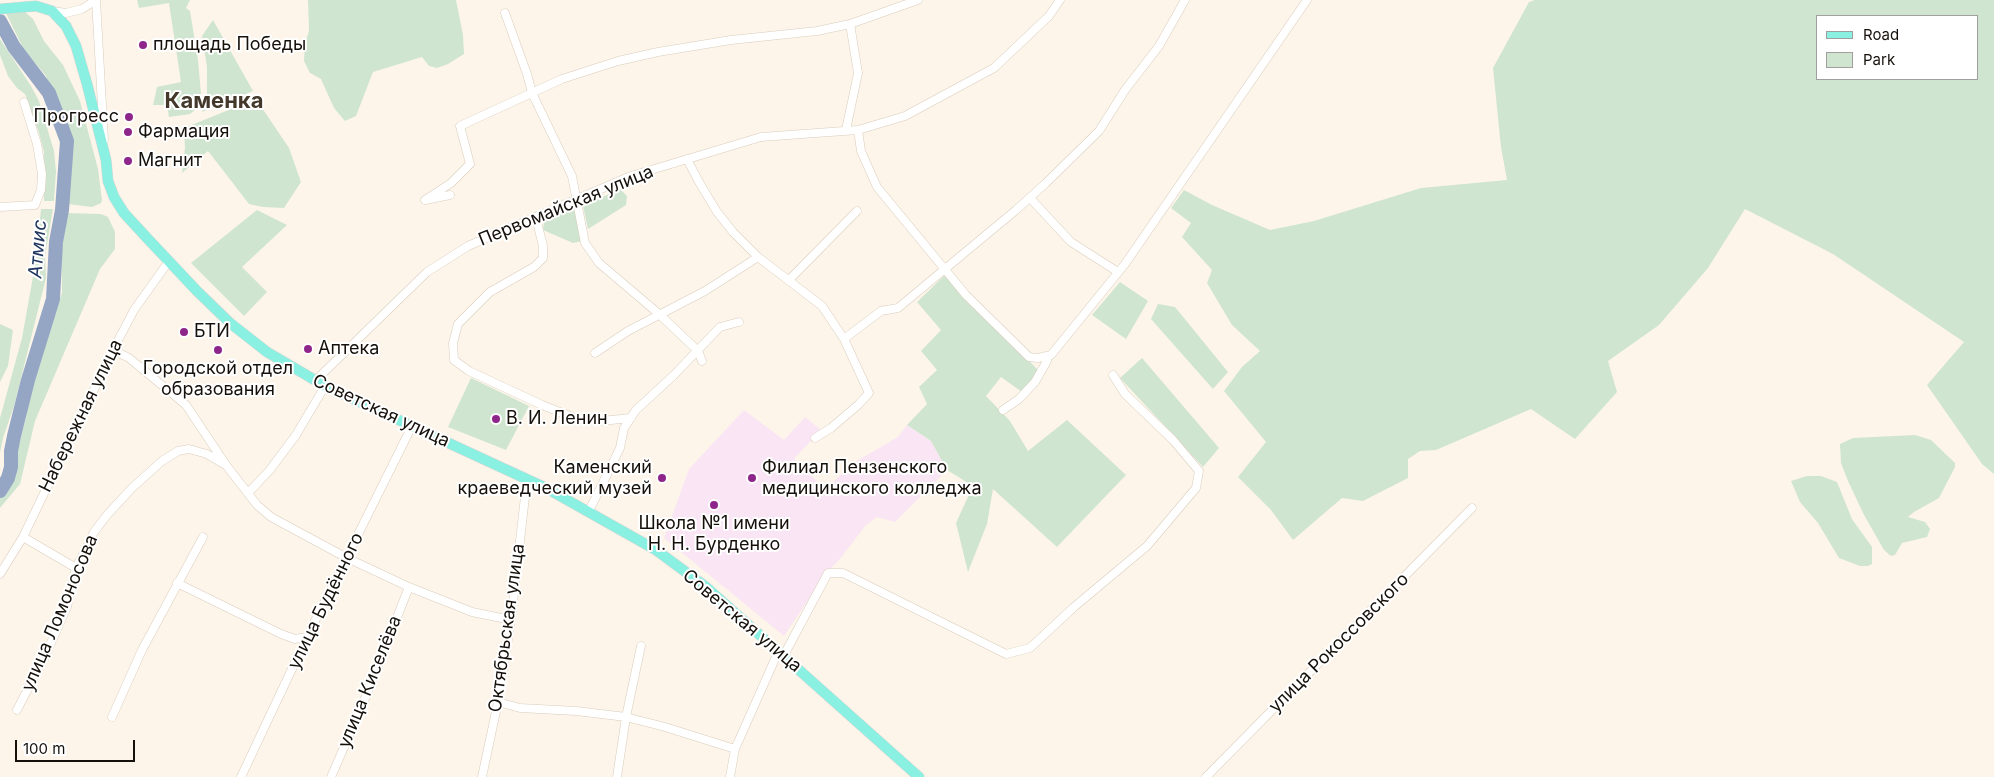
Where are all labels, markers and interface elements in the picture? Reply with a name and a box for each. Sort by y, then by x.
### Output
legend [1816,15,1979,80]
text: Road [1863,25,1899,44]
place label: площадь Победы [153,34,306,56]
marker: площадь Победы [137,39,149,51]
text: Park [1863,50,1895,69]
district label: Каменка [165,88,263,114]
place label: Прогресс [34,106,119,128]
marker: Прогресс [123,111,135,123]
place label: Фармация [138,121,229,143]
marker: Фармация [122,126,134,138]
place label: Магнит [138,150,202,172]
marker: Магнит [122,155,134,167]
street label: Первомайская улица [475,161,657,251]
water label: Атмис [24,219,52,279]
place label: БТИ [194,321,230,343]
marker: БТИ [178,326,190,338]
street label: Набережная улица [35,336,127,496]
place label: Аптека [318,338,379,360]
marker: Аптека [302,343,314,355]
marker: Городской отдел образования [212,344,224,356]
place label: Городской отдел образования [143,358,293,400]
street label: Советская улица [309,370,453,452]
place label: В. И. Ленин [506,408,608,430]
marker: В. И. Ленин [490,413,502,425]
place label: Каменский краеведческий музей [458,457,652,499]
place label: Филиал Пензенского медицинского колледжа [762,457,982,499]
marker: Каменский краеведческий музей [656,472,668,484]
marker: Филиал Пензенского медицинского колледжа [746,472,758,484]
marker: Школа №1 имени Н. Н. Бурденко [708,499,720,511]
place label: Школа №1 имени Н. Н. Бурденко [638,513,790,556]
street label: улица Будённого [284,529,368,673]
street label: улица Ломоносова [17,531,103,695]
street label: Октябрьская улица [484,542,530,714]
street label: Советская улица [678,565,806,677]
street label: улица Рокоссовского [1265,569,1413,717]
street label: улица Киселёва [334,613,406,751]
scale bar [18,730,138,762]
text: 100 m [23,739,65,758]

